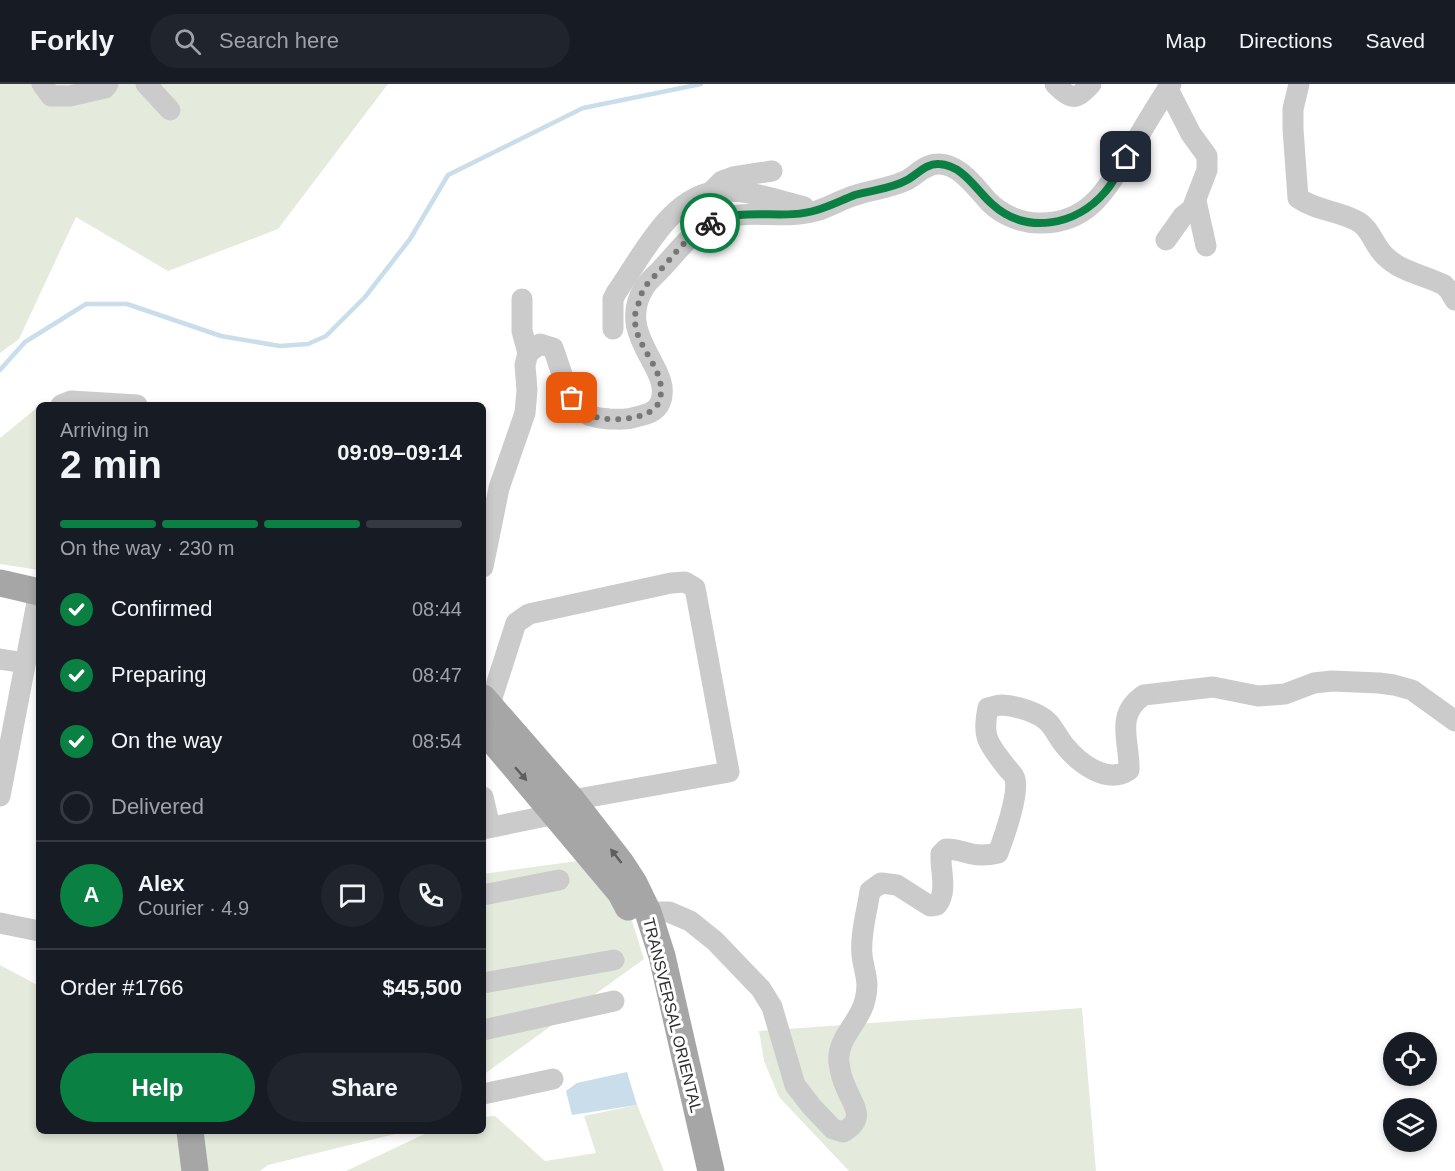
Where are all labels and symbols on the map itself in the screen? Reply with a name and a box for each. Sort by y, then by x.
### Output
pin [1100,131,1151,182]
courier [680,193,740,253]
pin [546,372,597,423]
one-way arrow [514,766,528,781]
one-way arrow [609,848,622,864]
street label: TRANSVERSAL ORIENTAL [640,916,705,1114]

